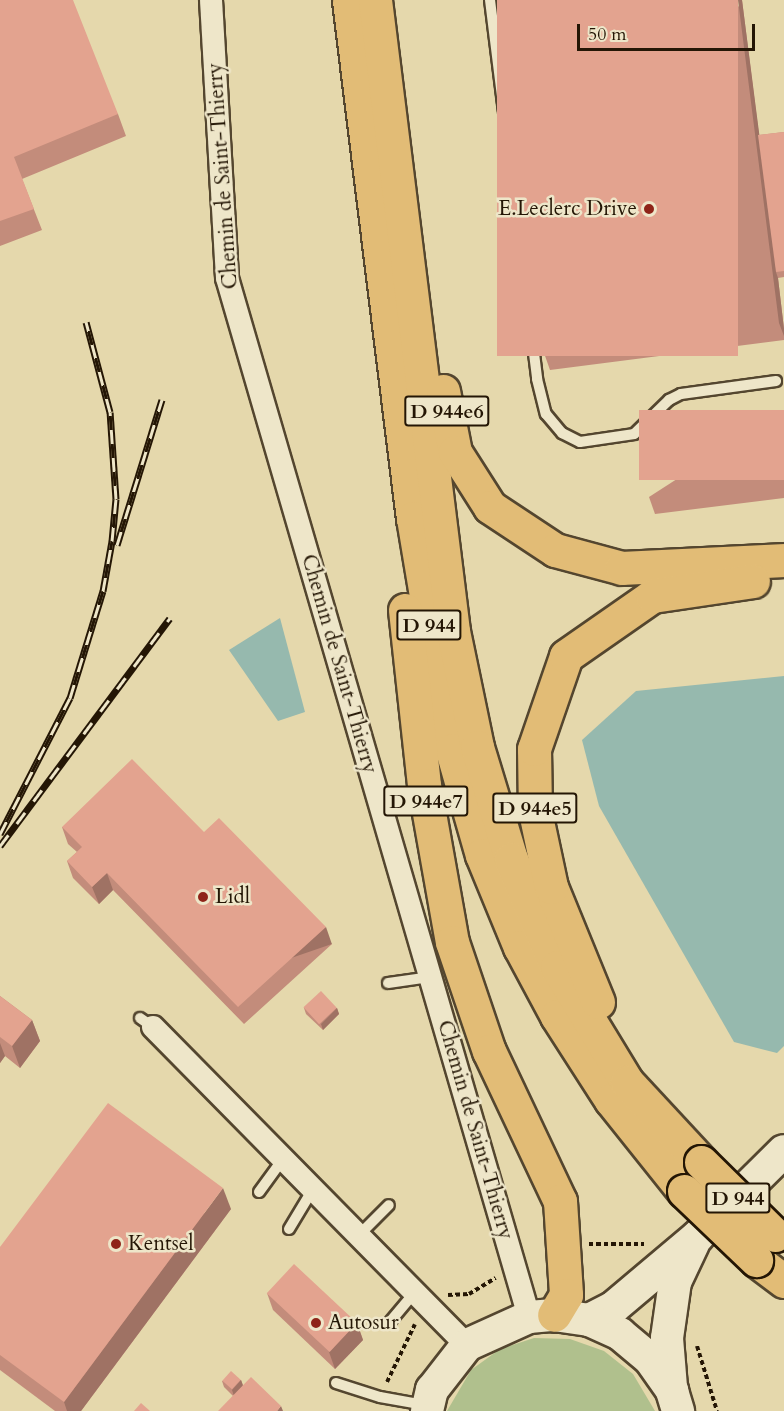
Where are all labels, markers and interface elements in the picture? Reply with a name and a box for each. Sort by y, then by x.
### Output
scale bar [580,12,758,50]
text: 50 m [588,22,627,47]
street label: Chemin de Saint-Thierry [203,62,243,290]
place label: E.Leclerc Drive [498,196,637,222]
marker: E.Leclerc Drive [642,202,656,216]
road number: D 944e6 [404,394,490,428]
street label: Chemin de Saint-Thierry [296,551,382,777]
road number: D 944 [396,608,462,642]
road number: D 944e7 [382,784,470,818]
road number: D 944e5 [492,791,578,825]
place label: Lidl [215,884,250,910]
marker: Lidl [196,890,210,904]
street label: Chemin de Saint-Thierry [432,1017,518,1243]
road number: D 944 [705,1181,771,1215]
place label: Kentsel [128,1231,194,1257]
marker: Kentsel [109,1237,123,1251]
place label: Autosur [328,1310,399,1336]
marker: Autosur [309,1316,323,1330]

